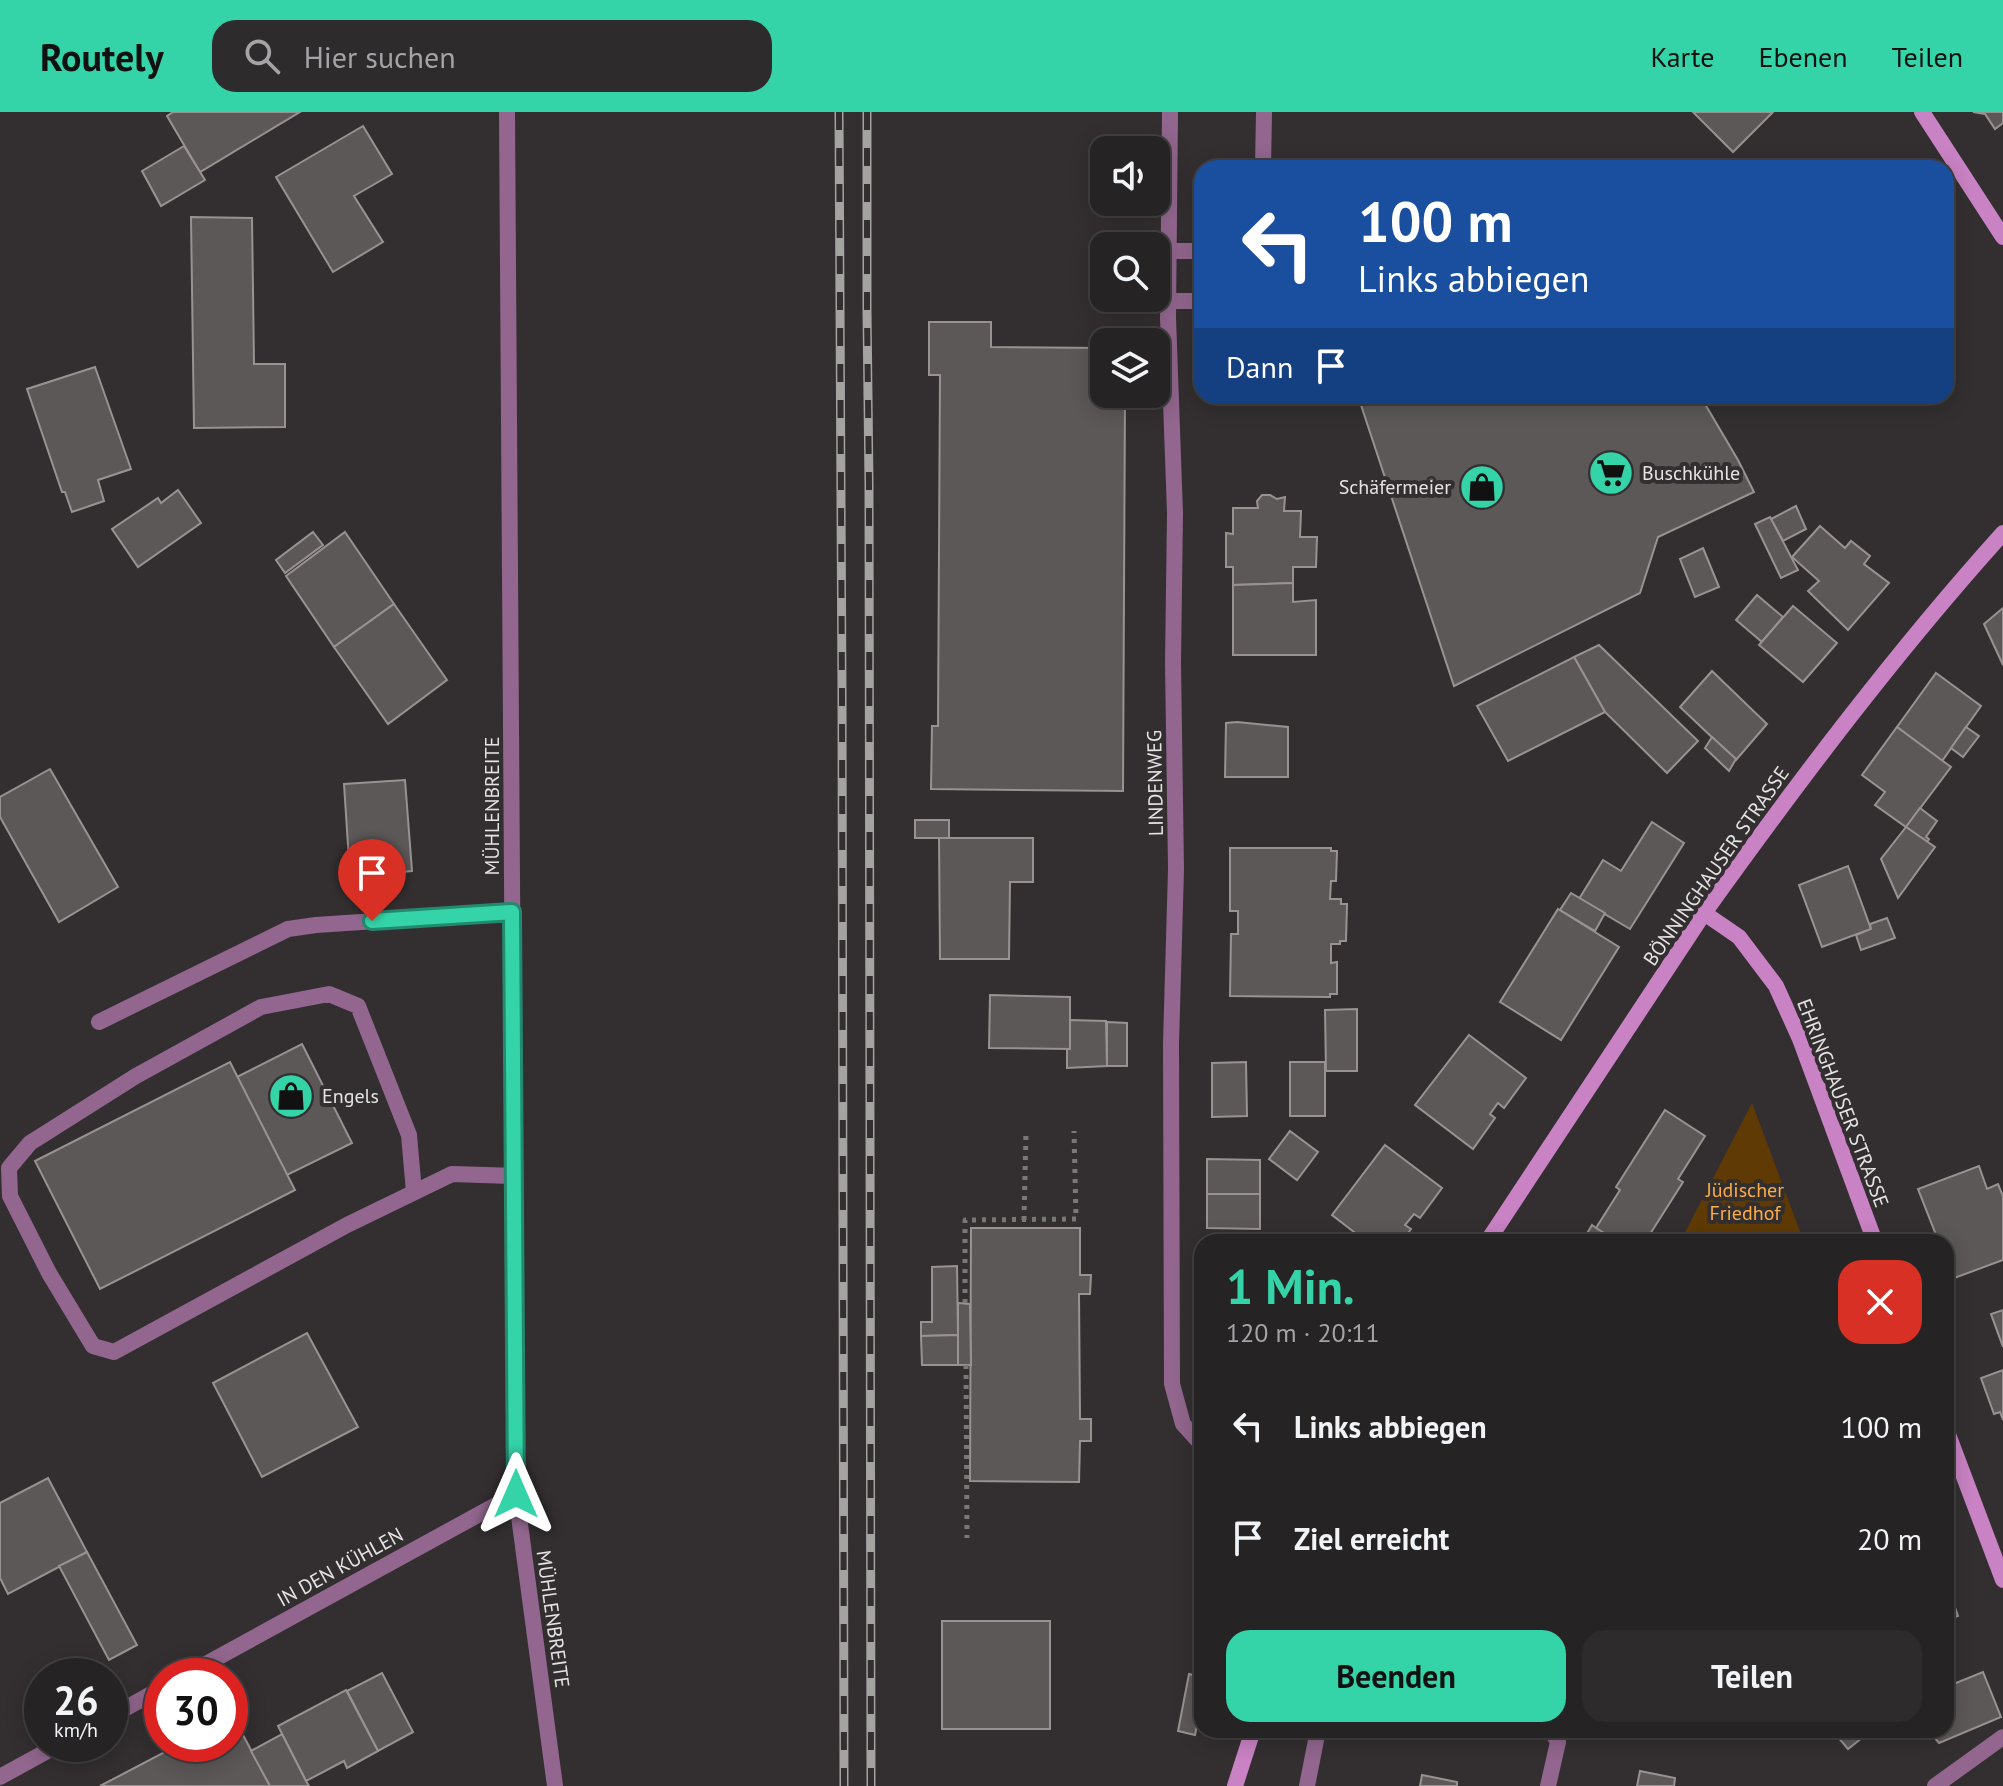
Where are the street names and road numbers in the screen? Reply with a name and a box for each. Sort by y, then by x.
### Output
street label: LINDENWEG [1141,730,1169,836]
street label: MÜHLENBREITE [479,737,505,875]
street label: BÖNNINGHAUSER STRASSE [1637,761,1795,971]
street label: EHRINGHAUSER STRASSE [1791,995,1895,1211]
street label: IN DEN KÜHLEN [272,1522,408,1612]
street label: MÜHLENBREITE [530,1548,576,1690]

